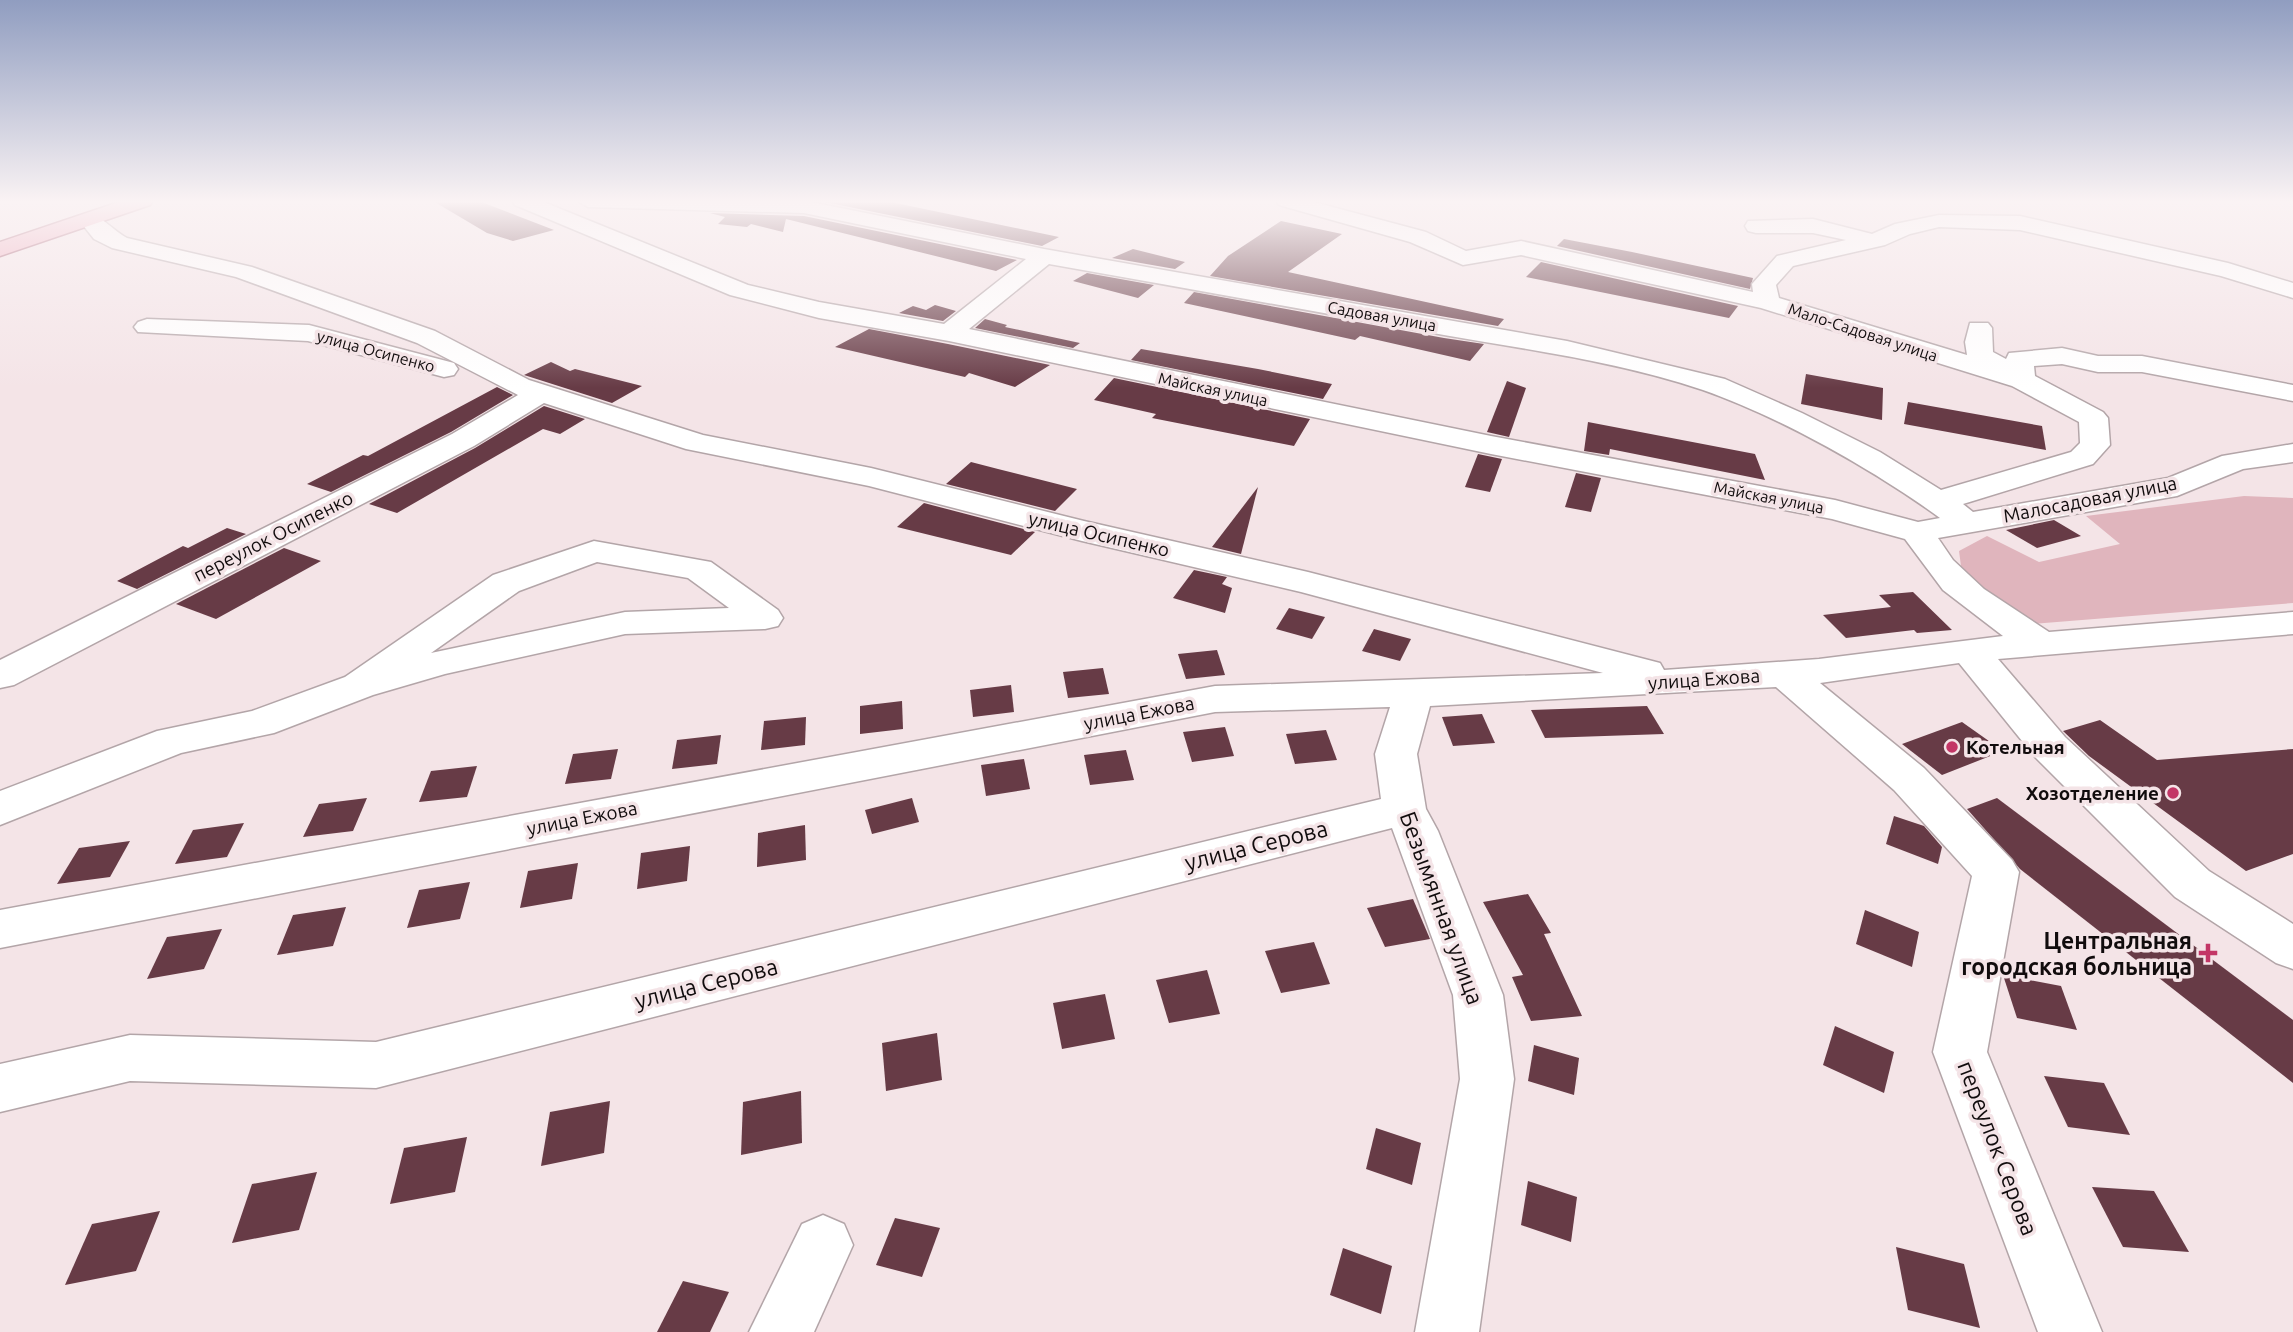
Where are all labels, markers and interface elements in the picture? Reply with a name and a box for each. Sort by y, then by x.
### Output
street label: Садовая улица [1326,298,1438,334]
street label: Мало-Садовая улица [1786,299,1940,365]
street label: улица Осипенко [315,327,437,375]
street label: Майская улица [1157,369,1269,409]
street label: Малосадовая улица [2001,471,2179,527]
street label: Майская улица [1713,478,1825,516]
street label: переулок Осипенко [190,486,356,586]
street label: улица Осипенко [1026,507,1172,561]
street label: улица Ежова [1647,664,1761,694]
street label: улица Ежова [1082,692,1196,734]
place label: Котельная [1966,736,2065,758]
marker: Котельная [1944,739,1960,755]
place label: Хозотделение [2026,782,2159,804]
marker: Хозотделение [2165,785,2181,801]
street label: улица Ежова [525,797,639,839]
street label: Безымянная улица [1395,808,1489,1008]
street label: улица Серова [1182,815,1330,875]
place label: Центральная городская больница [1961,928,2192,979]
marker: Центральная городская больница [2198,943,2218,963]
street label: улица Серова [632,953,780,1013]
street label: переулок Серова [1953,1057,2043,1239]

